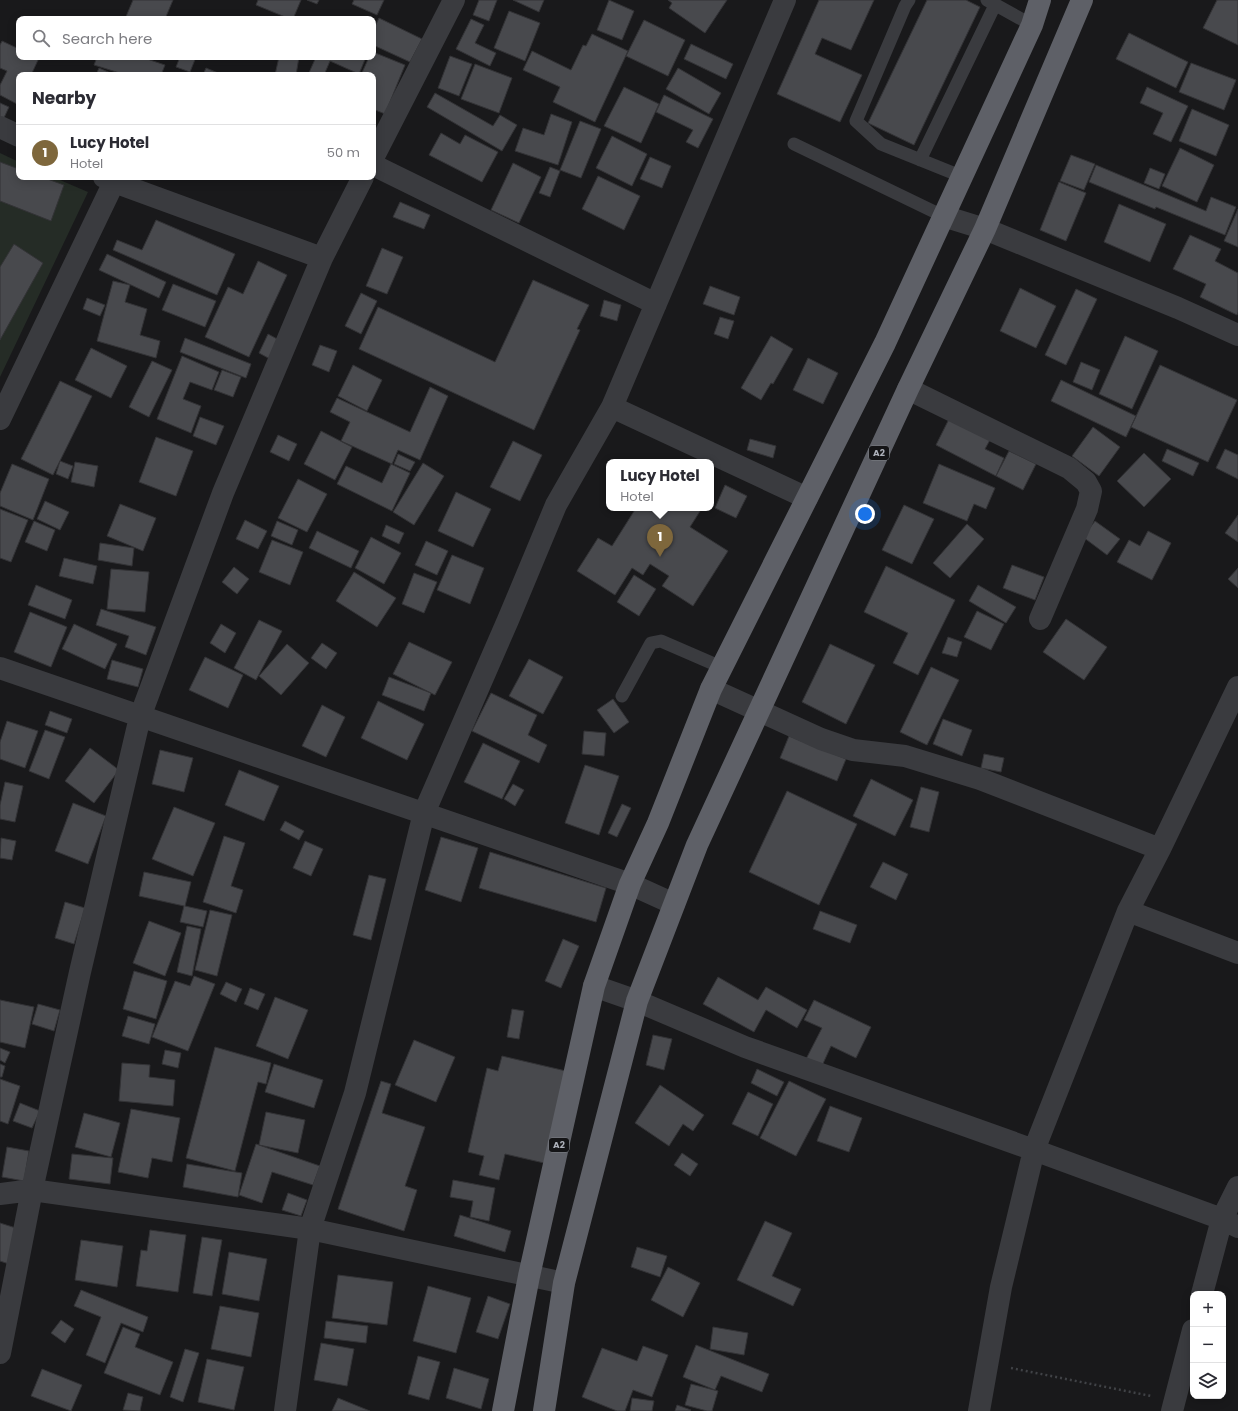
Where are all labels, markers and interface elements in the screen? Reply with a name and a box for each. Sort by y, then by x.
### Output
search box [16,16,376,60]
icon: search [30,27,52,49]
text: Search here [62,28,152,49]
text: Nearby [32,86,96,110]
text: Lucy Hotel [70,132,149,153]
text: 1 [43,143,47,162]
text: 50 m [327,143,360,162]
text: Hotel [70,154,103,173]
road number: A2 [869,446,889,460]
popup [606,459,714,511]
text: Lucy Hotel [620,465,700,486]
text: Hotel [620,487,654,506]
your location [855,504,875,524]
pin: 1 [647,524,673,557]
road number: A2 [549,1138,569,1152]
map controls [1190,1291,1226,1399]
button: + [1190,1291,1226,1327]
button: − [1190,1327,1226,1363]
button: layers [1190,1363,1226,1399]

